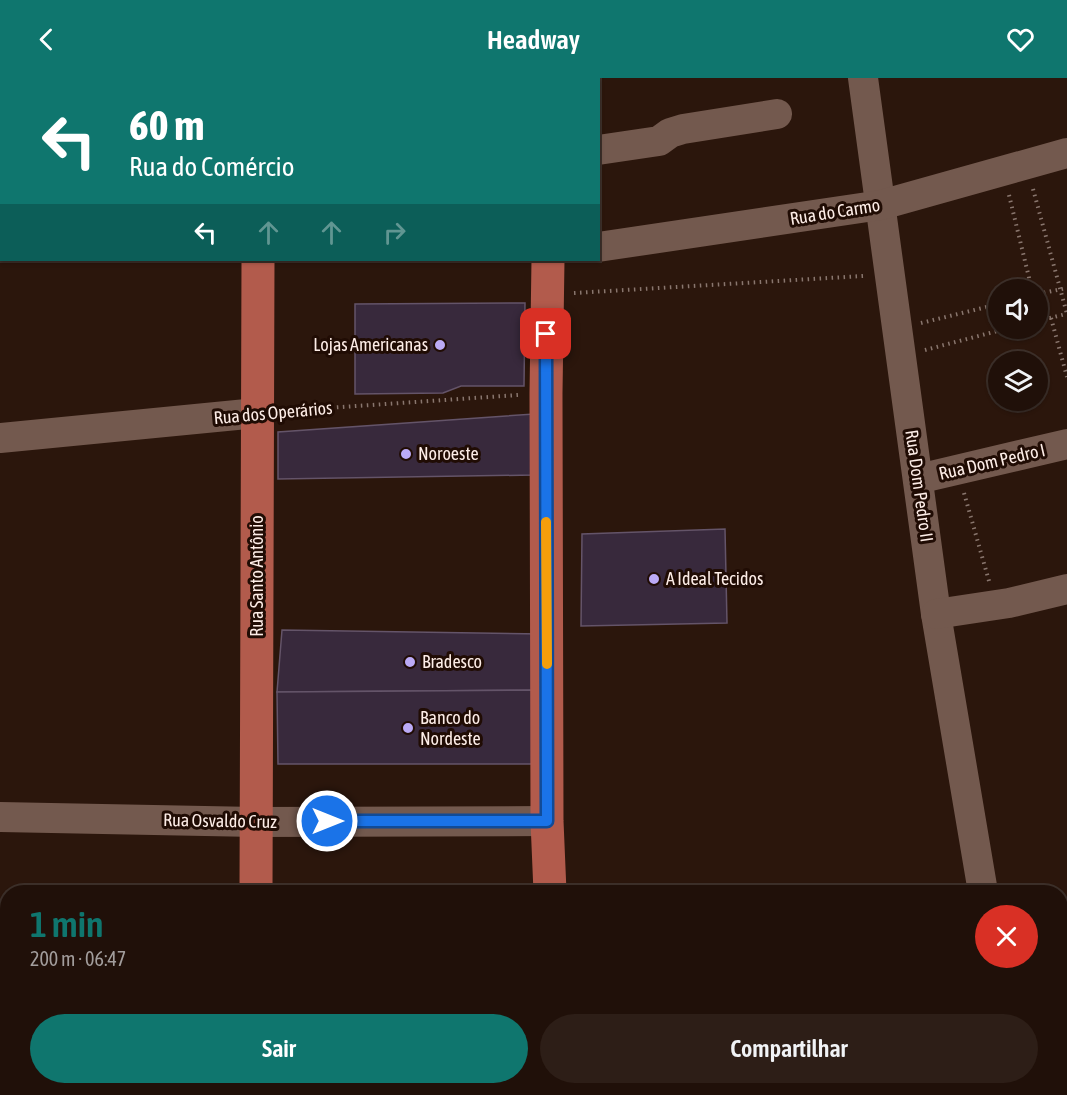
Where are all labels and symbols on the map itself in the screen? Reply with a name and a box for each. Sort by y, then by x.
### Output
street label: Rua do Carmo [788,194,882,229]
pin [520,308,571,359]
place label: Lojas Americanas [313,334,428,355]
marker: Lojas Americanas [433,338,447,352]
street label: Rua dos Operários [213,397,333,428]
street label: Rua Dom Pedro II [901,428,938,543]
street label: Rua Dom Pedro I [937,439,1047,484]
place label: Noroeste [418,443,479,464]
marker: Noroeste [399,447,413,461]
street label: Rua Santo Antônio [246,515,267,637]
place label: A Ideal Tecidos [666,568,763,589]
marker: A Ideal Tecidos [647,572,661,586]
place label: Bradesco [422,651,482,672]
marker: Bradesco [403,655,417,669]
place label: Banco do Nordeste [420,707,481,749]
marker: Banco do Nordeste [401,721,415,735]
position arrow [295,789,359,853]
street label: Rua Osvaldo Cruz [163,809,278,832]

